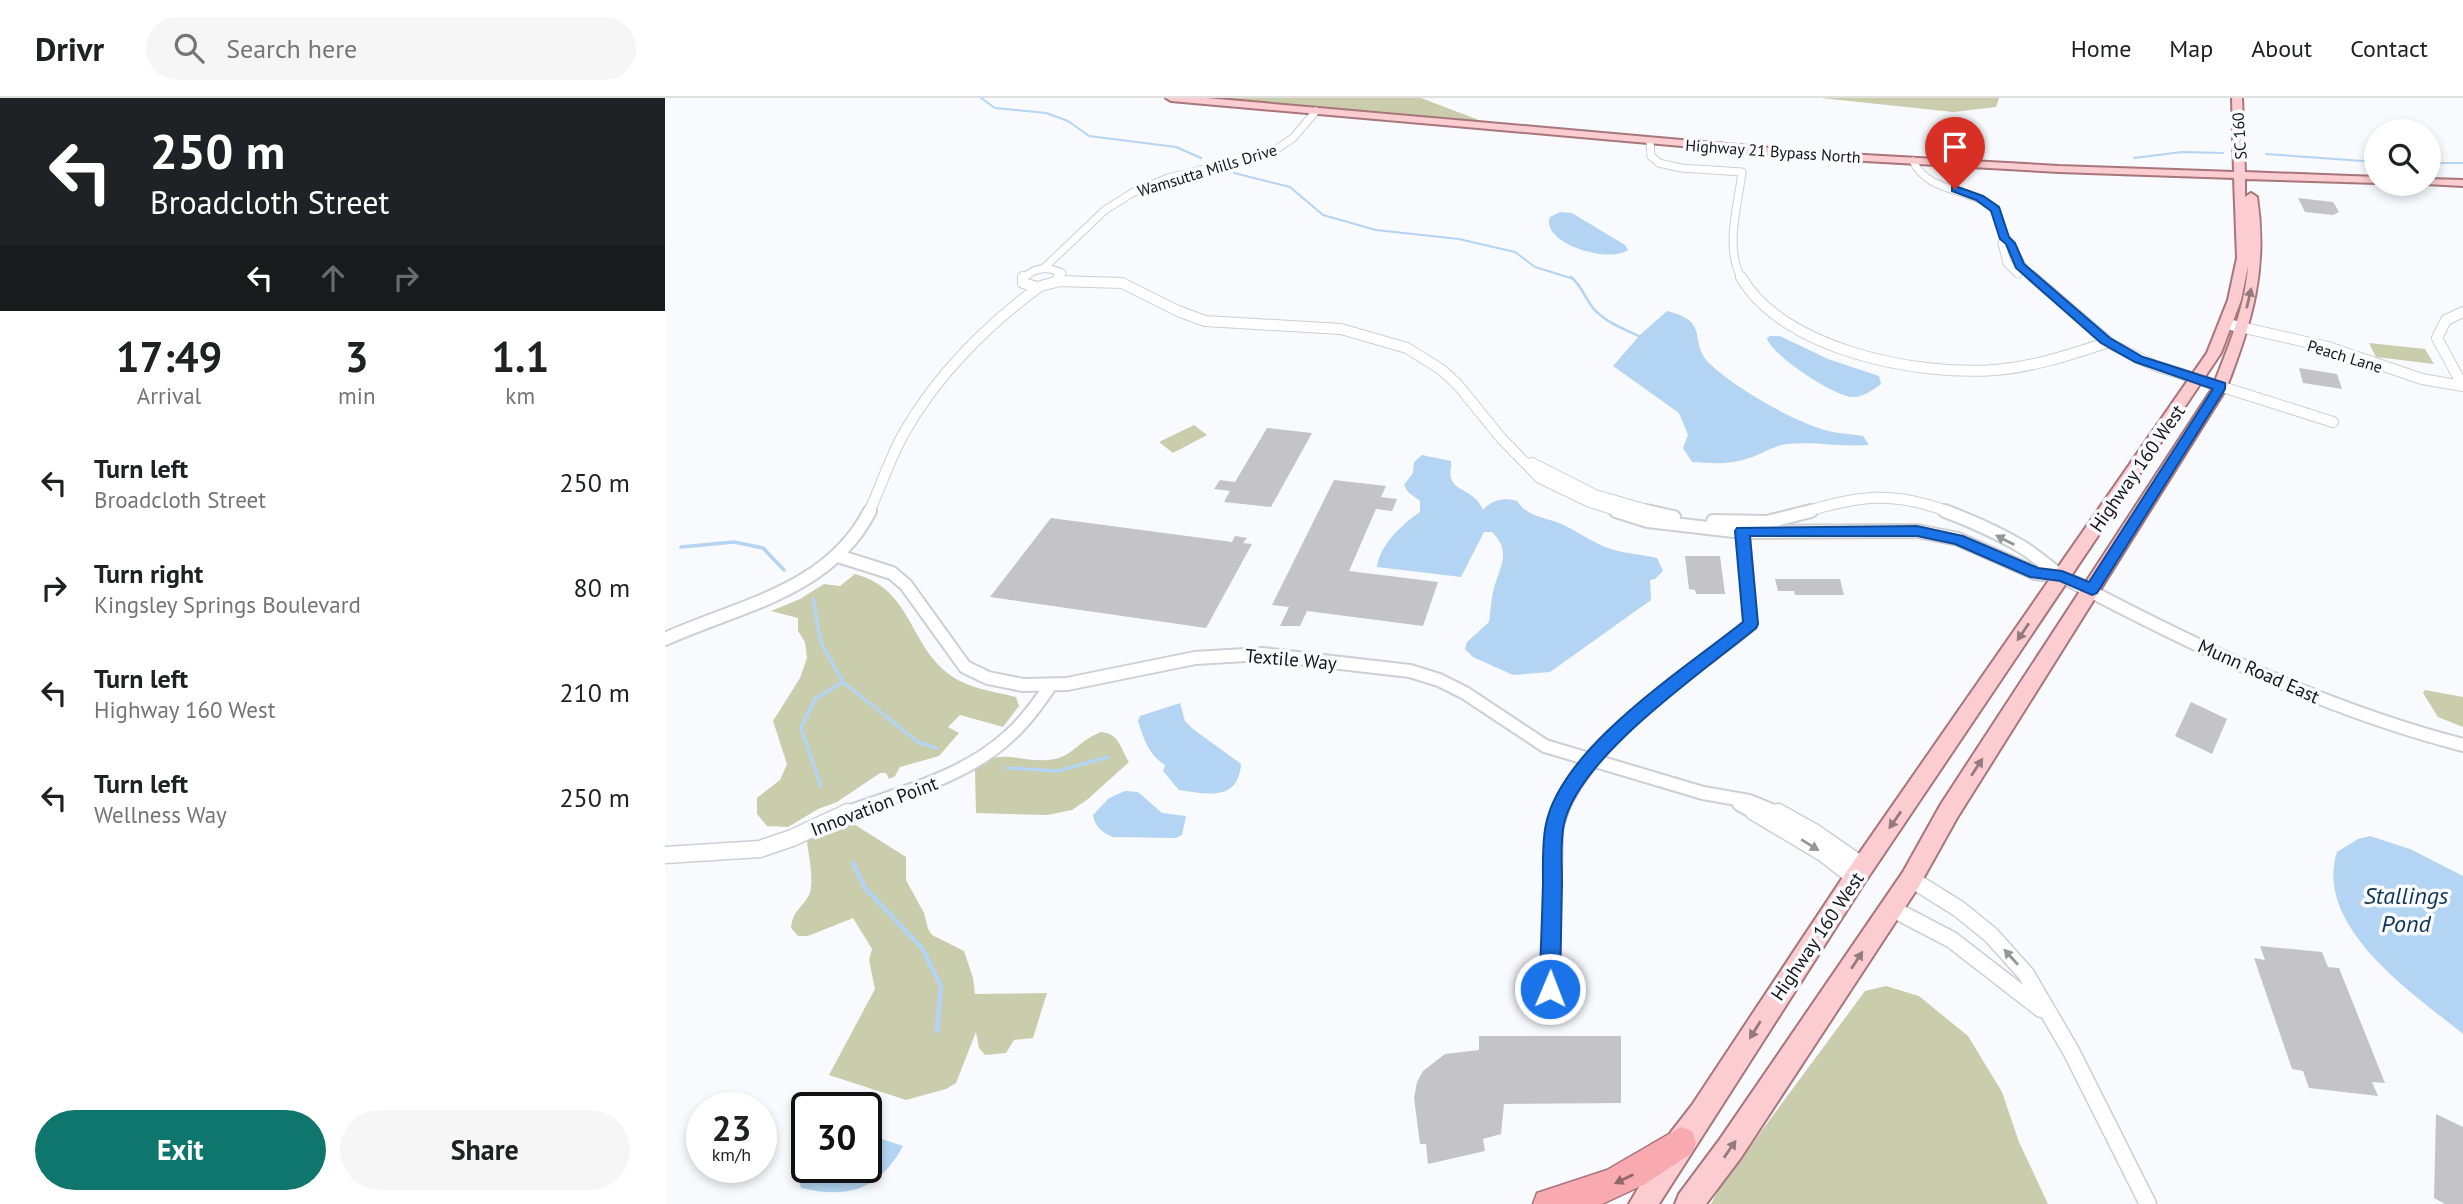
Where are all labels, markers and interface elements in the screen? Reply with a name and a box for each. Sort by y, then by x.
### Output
search box [146,17,636,80]
text: Drivr [35,27,104,70]
icon: search [170,29,208,67]
text: Search here [226,32,357,65]
text: Home [2071,33,2131,64]
text: Map [2169,33,2213,64]
text: About [2251,33,2312,64]
text: Contact [2350,33,2428,64]
street label: SC 160 [2227,111,2251,160]
pin [1925,117,1985,189]
text: 250 m [150,119,285,183]
map controls [2364,119,2441,196]
button: search [2364,119,2441,196]
icon: left [35,126,126,217]
icon: arrive [1936,128,1974,166]
street label: Highway 21 Bypass North [1685,135,1861,167]
street label: Wamsutta Mills Drive [1135,139,1279,201]
text: Broadcloth Street [150,181,389,223]
icon: left [241,259,279,297]
icon: ahead [314,259,352,297]
icon: right [387,259,425,297]
one-way arrow [2244,287,2255,309]
text: 17:49 [116,329,222,384]
text: 3 [345,329,369,384]
text: 1.1 [491,329,549,384]
street label: Peach Lane [2305,335,2385,377]
text: Arrival [137,381,201,410]
text: min [338,381,375,410]
text: km [505,381,535,410]
street label: Highway 160 West [2084,399,2190,536]
text: Turn left [94,452,188,485]
icon: left [35,464,73,502]
text: 250 m [559,466,630,499]
text: Broadcloth Street [94,485,266,514]
one-way arrow [1995,534,2015,545]
text: Turn right [94,557,203,590]
icon: right [35,569,73,607]
text: 80 m [574,571,630,604]
text: Kingsley Springs Boulevard [94,590,361,619]
one-way arrow [2017,623,2030,642]
street label: Munn Road East [2195,634,2324,709]
street label: Textile Way [1244,643,1338,675]
text: Turn left [94,662,188,695]
icon: left [35,674,73,712]
text: 210 m [559,676,630,709]
text: Highway 160 West [94,695,275,724]
one-way arrow [1970,758,1983,777]
text: Turn left [94,767,188,800]
street label: Innovation Point [807,771,941,841]
icon: left [35,779,73,817]
text: 250 m [559,781,630,814]
text: Wellness Way [94,800,227,829]
one-way arrow [1888,811,1902,829]
one-way arrow [1801,838,1820,851]
street label: Highway 160 West [1765,867,1869,1005]
water label: Stallings Pond [2364,880,2449,939]
one-way arrow [2003,949,2019,966]
one-way arrow [1850,951,1863,970]
position arrow [1513,952,1587,1026]
one-way arrow [1749,1020,1762,1040]
speed limit sign: 30 [791,1092,882,1183]
text: 23 [712,1105,751,1151]
button: Exit [35,1110,326,1190]
button: Share [340,1110,630,1190]
one-way arrow [1722,1140,1736,1158]
text: km/h [712,1143,751,1166]
one-way arrow [1614,1174,1634,1185]

